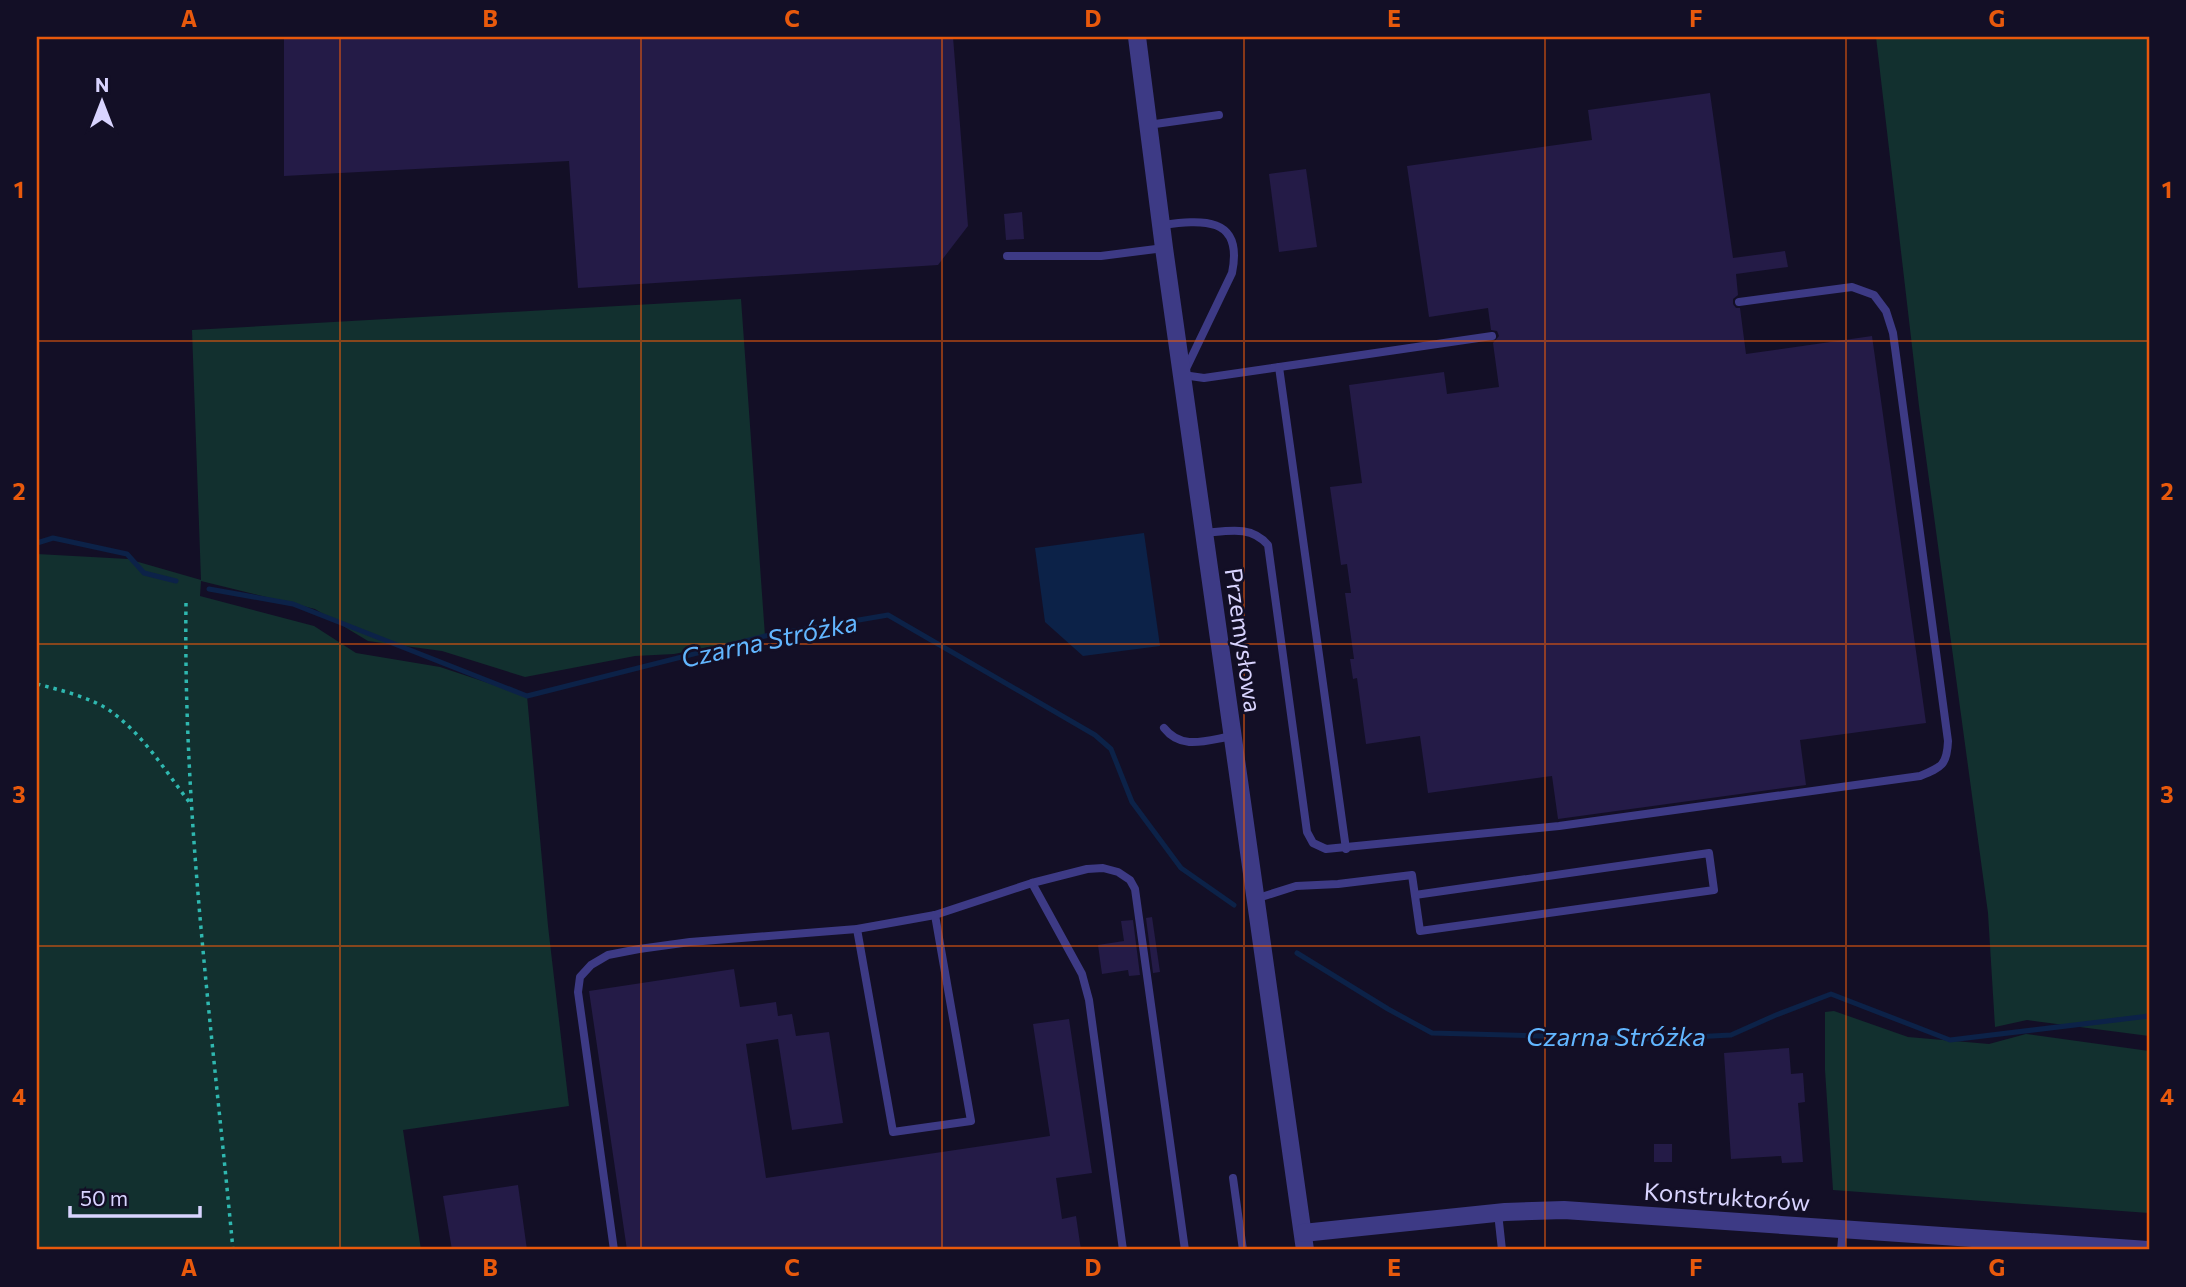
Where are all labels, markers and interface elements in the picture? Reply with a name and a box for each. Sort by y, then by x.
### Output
text: A [181,4,198,32]
text: B [482,4,498,32]
text: C [784,4,800,32]
text: D [1085,4,1102,32]
text: E [1387,4,1401,32]
text: F [1689,4,1703,32]
text: G [1989,4,2005,32]
north arrow [66,66,136,136]
text: N [95,73,109,96]
text: 1 [14,175,24,203]
text: 1 [2162,175,2172,203]
text: 2 [12,477,26,505]
text: 2 [2160,477,2174,505]
street label: Przemysłowa [1219,566,1269,714]
water label: Czarna Stróżka [678,605,860,673]
text: 3 [12,780,26,808]
text: 3 [2160,780,2174,808]
water label: Czarna Stróżka [1526,1020,1706,1051]
text: 4 [12,1082,26,1110]
text: 4 [2160,1082,2174,1110]
scale bar [70,1175,200,1219]
street label: Konstruktorów [1643,1176,1811,1216]
text: 50 m [80,1185,128,1210]
text: A [181,1253,198,1281]
text: B [482,1253,498,1281]
text: C [784,1253,800,1281]
text: D [1085,1253,1102,1281]
text: E [1387,1253,1401,1281]
text: F [1689,1253,1703,1281]
text: G [1989,1253,2005,1281]

